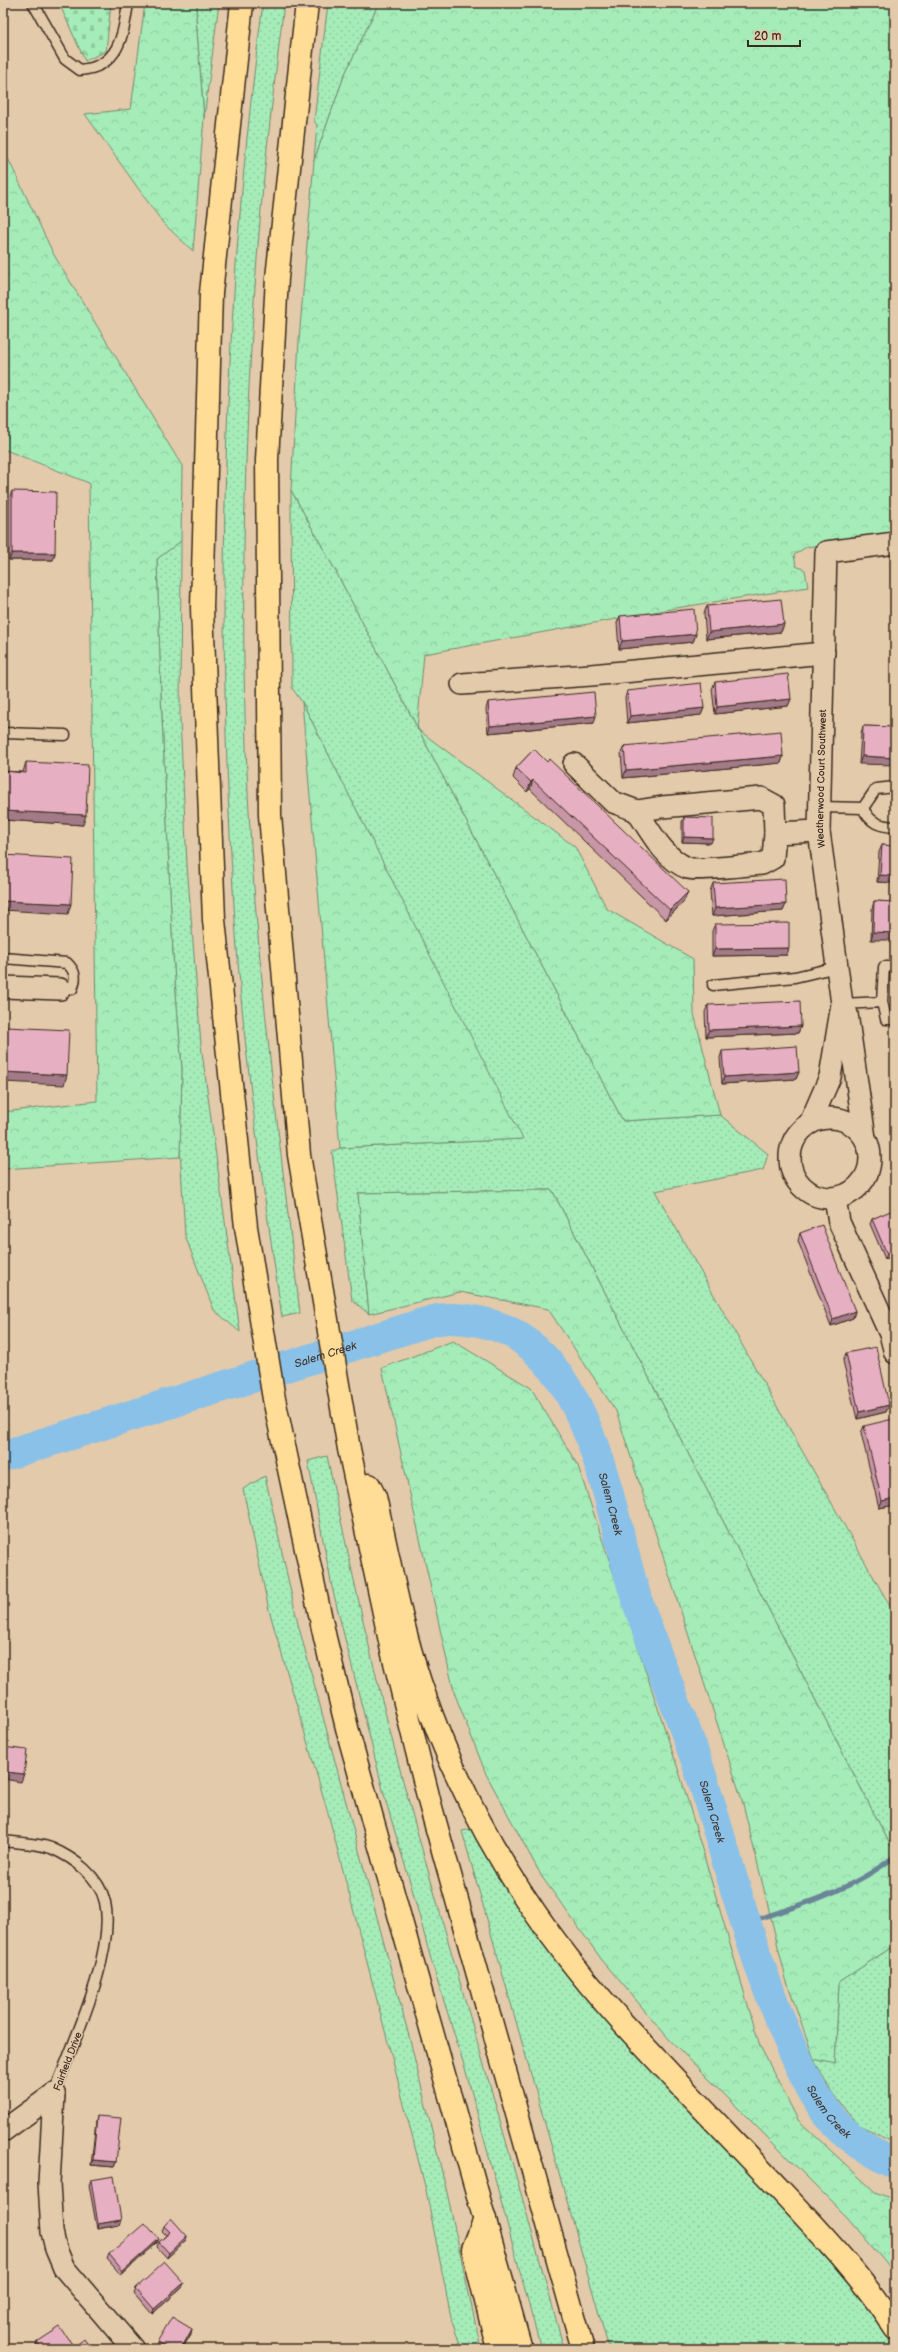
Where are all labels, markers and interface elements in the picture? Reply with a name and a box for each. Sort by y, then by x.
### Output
scale bar [748,22,800,48]
text: 20 m [754,29,781,44]
street label: Weatherwood Court Southwest [814,709,829,849]
water label: Salem Creek [293,1339,359,1371]
water label: Salem Creek [596,1471,625,1537]
water label: Salem Creek [696,1779,727,1845]
street label: Fairfield Drive [51,2030,85,2093]
water label: Salem Creek [804,2083,854,2142]

